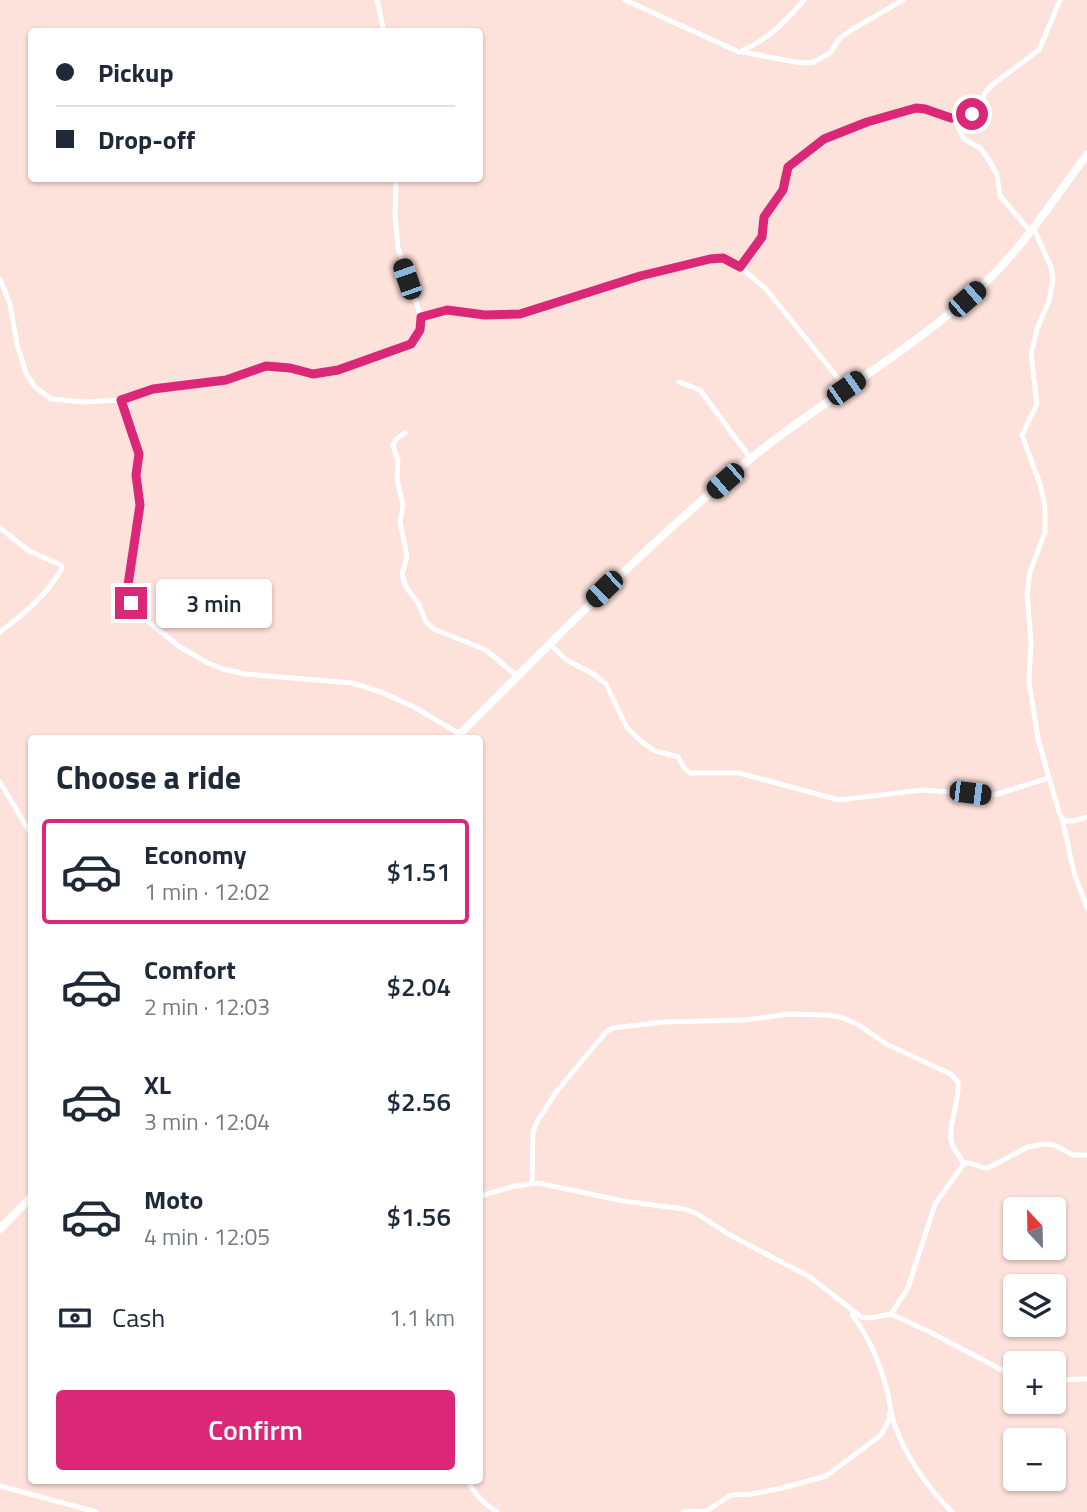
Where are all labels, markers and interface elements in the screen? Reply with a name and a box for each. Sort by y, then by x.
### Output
text: Pickup [98,53,174,92]
route start [956,98,988,130]
text: Drop-off [98,120,195,159]
car [391,256,424,302]
car [945,277,990,321]
car [823,367,870,409]
car [703,459,748,503]
car [582,567,627,611]
callout: 3 min [156,578,271,628]
text: 3 min [186,586,242,621]
route end [115,587,147,619]
text: Choose a ride [56,753,241,801]
car [948,780,993,806]
text: Economy [144,835,246,874]
icon: car [60,840,123,903]
text: $1.51 [387,852,451,891]
text: 1 min · 12:02 [144,874,270,909]
text: Comfort [144,950,236,989]
icon: car [60,955,123,1018]
text: $2.04 [387,967,451,1006]
text: 2 min · 12:03 [144,989,270,1024]
text: XL [144,1065,171,1104]
icon: car [60,1070,123,1133]
text: $2.56 [387,1082,451,1121]
text: 3 min · 12:04 [144,1104,270,1139]
text: Moto [144,1180,203,1219]
icon: car [60,1185,123,1248]
text: $1.56 [387,1197,451,1236]
north arrow [1003,1197,1066,1260]
map controls [1003,1197,1066,1491]
text: 4 min · 12:05 [144,1219,270,1254]
button: layers [1003,1274,1066,1337]
text: Cash [112,1298,165,1337]
icon: cash [56,1299,94,1337]
text: 1.1 km [389,1300,455,1335]
button: + [1003,1351,1066,1414]
button: Confirm [56,1390,455,1470]
button: − [1003,1428,1066,1491]

